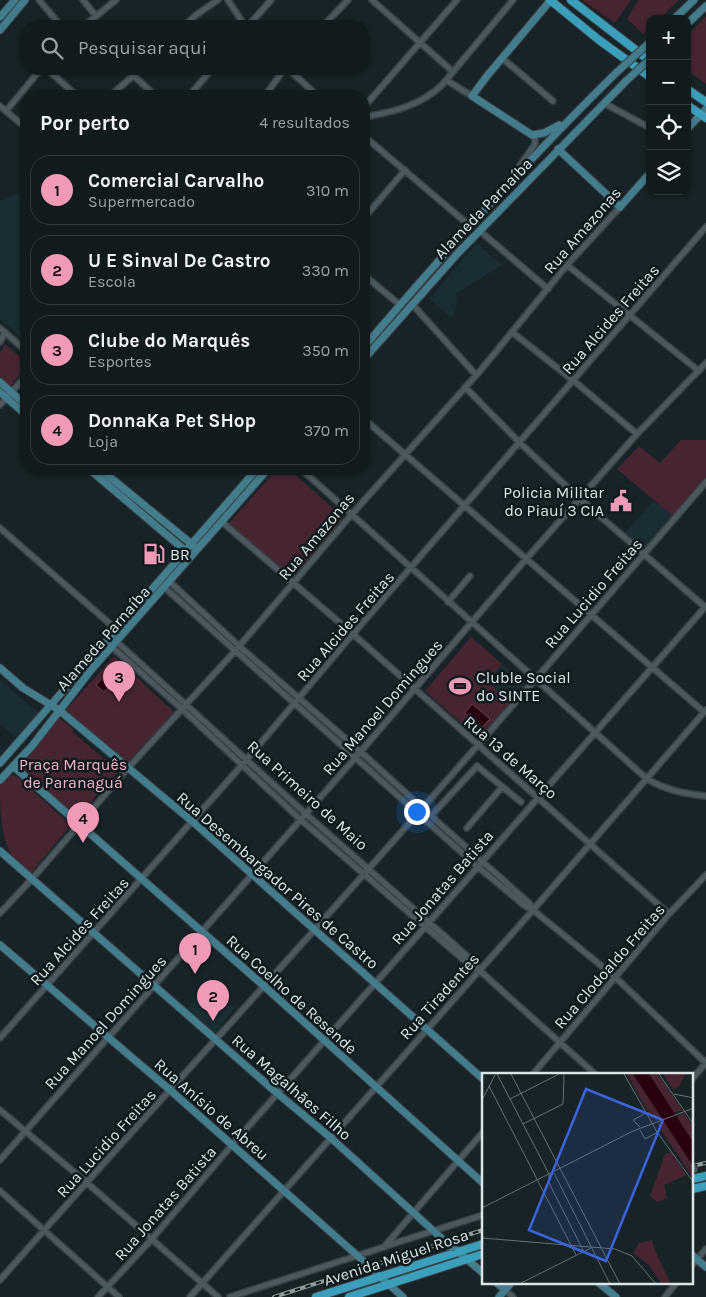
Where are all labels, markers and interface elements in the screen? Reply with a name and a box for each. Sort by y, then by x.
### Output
map controls [646,15,691,195]
button: + [646,15,691,60]
search box [20,20,370,75]
icon: search [38,34,66,62]
text: Pesquisar aqui [78,37,207,59]
button: − [646,60,691,105]
button: locate [646,105,691,150]
text: Por perto [40,111,130,135]
text: 4 resultados [259,113,350,132]
button: layers [646,150,691,195]
street label: Alameda Parnaíba [430,154,536,263]
text: Comercial Carvalho [88,170,264,192]
text: 1 [54,181,60,200]
text: 310 m [306,181,349,200]
street label: Rua Amazonas [540,183,625,277]
text: Supermercado [88,192,195,211]
text: U E Sinval De Castro [88,250,270,272]
text: 2 [52,261,62,280]
text: 330 m [302,261,349,280]
street label: Rua Alcides Freitas [558,261,663,378]
text: Escola [88,272,136,291]
text: Clube do Marquês [88,330,250,352]
text: 3 [52,341,62,360]
text: 350 m [302,341,349,360]
text: Esportes [88,352,152,371]
text: DonnaKa Pet SHop [88,410,256,432]
text: 4 [52,421,62,440]
text: 370 m [304,421,349,440]
text: Loja [88,432,118,451]
place label: Policia Militar do Piauí 3 CIA [503,483,604,520]
public building icon: Policia Militar do Piauí 3 CIA [608,488,634,514]
street label: Rua Amazonas [274,489,358,584]
street label: Rua Lucidio Freitas [540,534,646,652]
fuel station icon: BR [141,541,167,567]
place label: BR [170,545,190,564]
street label: Rua Alcides Freitas [293,568,398,685]
street label: Alameda Parnaíba [53,582,154,695]
street label: Rua Manoel Domingues [318,636,446,779]
pin: 3 [103,661,135,702]
place label: Cluble Social do SINTE [476,668,571,705]
sports icon: Cluble Social do SINTE [447,673,473,699]
street label: Rua 13 de Março [460,712,561,803]
street label: Rua Primeiro de Maio [244,736,372,854]
park label: Praça Marquês de Paranaguá [19,755,127,792]
street label: Rua Desembargador Pires de Castro [173,788,382,973]
your location [404,799,430,825]
pin: 4 [67,802,99,843]
street label: Rua Jonatas Batista [387,826,497,948]
street label: Rua Alcides Freitas [26,873,133,989]
street label: Rua Clodoaldo Freitas [550,900,669,1033]
street label: Rua Coelho de Resende [223,931,361,1058]
pin: 1 [179,933,211,974]
street label: Rua Tiradentes [396,949,483,1043]
street label: Rua Manoel Domingues [40,952,170,1093]
pin: 2 [197,980,229,1021]
street label: Rua Magalhães Filho [228,1030,355,1144]
street label: Rua Anísio de Abreu [151,1055,273,1164]
inset map [482,1073,694,1284]
street label: Rua Lucidio Freitas [53,1085,160,1202]
street label: Rua Jonatas Batista [110,1142,220,1264]
street label: Avenida Miguel Rosa [321,1225,471,1290]

